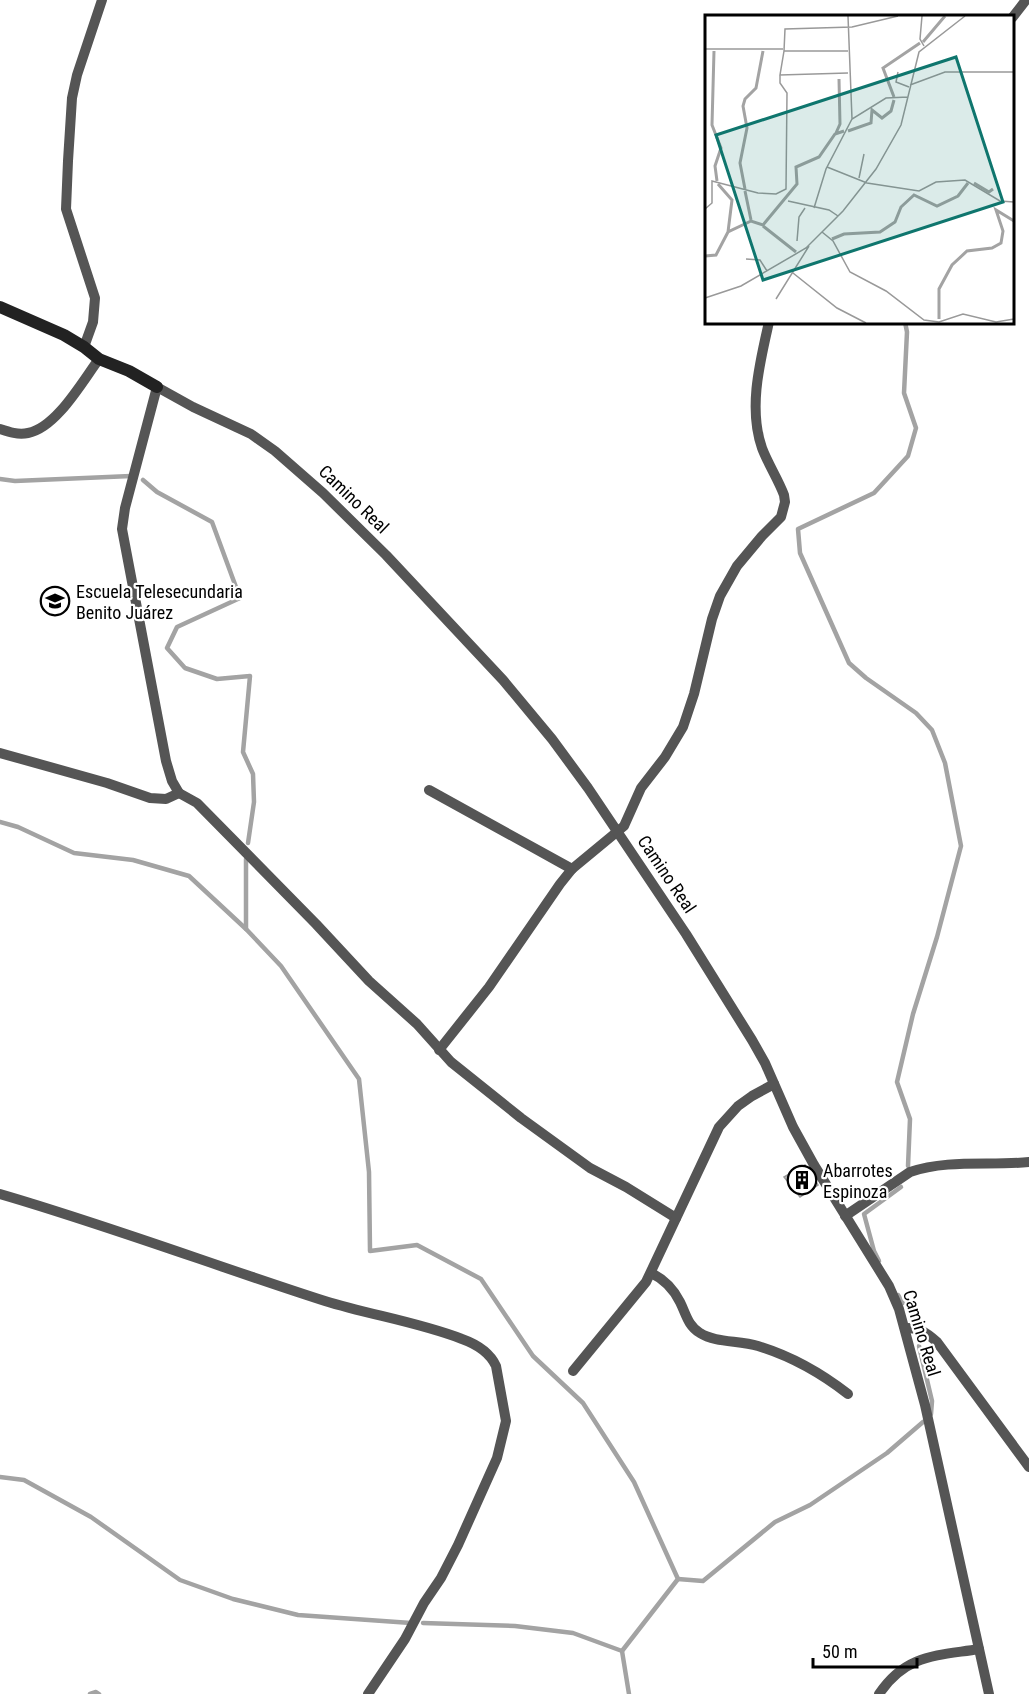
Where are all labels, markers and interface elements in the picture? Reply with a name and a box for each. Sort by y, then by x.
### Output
inset map [705,15,1014,324]
street label: Camino Real [315,460,393,538]
place label: Escuela Telesecundaria Benito Juárez [76,581,243,623]
school or university icon: Escuela Telesecundaria Benito Juárez [39,585,71,617]
street label: Camino Real [633,831,701,917]
place label: Abarrotes Espinoza [823,1160,893,1202]
building icon: Abarrotes Espinoza [786,1164,818,1196]
street label: Camino Real [899,1287,945,1379]
scale bar [813,1631,916,1669]
text: 50 m [822,1641,857,1662]

